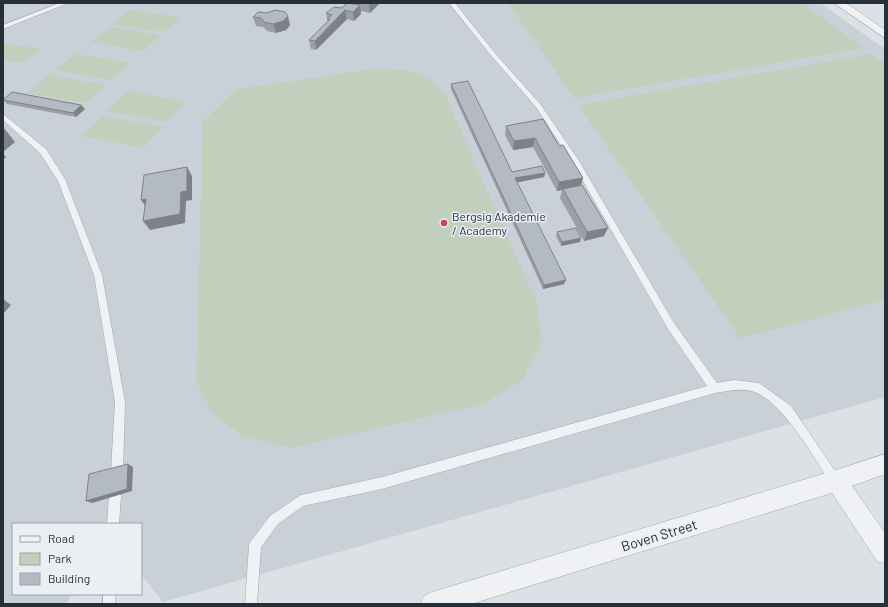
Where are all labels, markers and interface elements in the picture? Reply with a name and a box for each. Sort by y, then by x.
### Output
place label: Bergsig Akademie / Academy [452,209,546,237]
marker: Bergsig Akademie / Academy [439,218,449,228]
street label: Boven Street [619,515,699,555]
legend [12,523,142,595]
text: Road [48,531,75,545]
text: Park [48,551,72,565]
text: Building [48,571,90,585]

